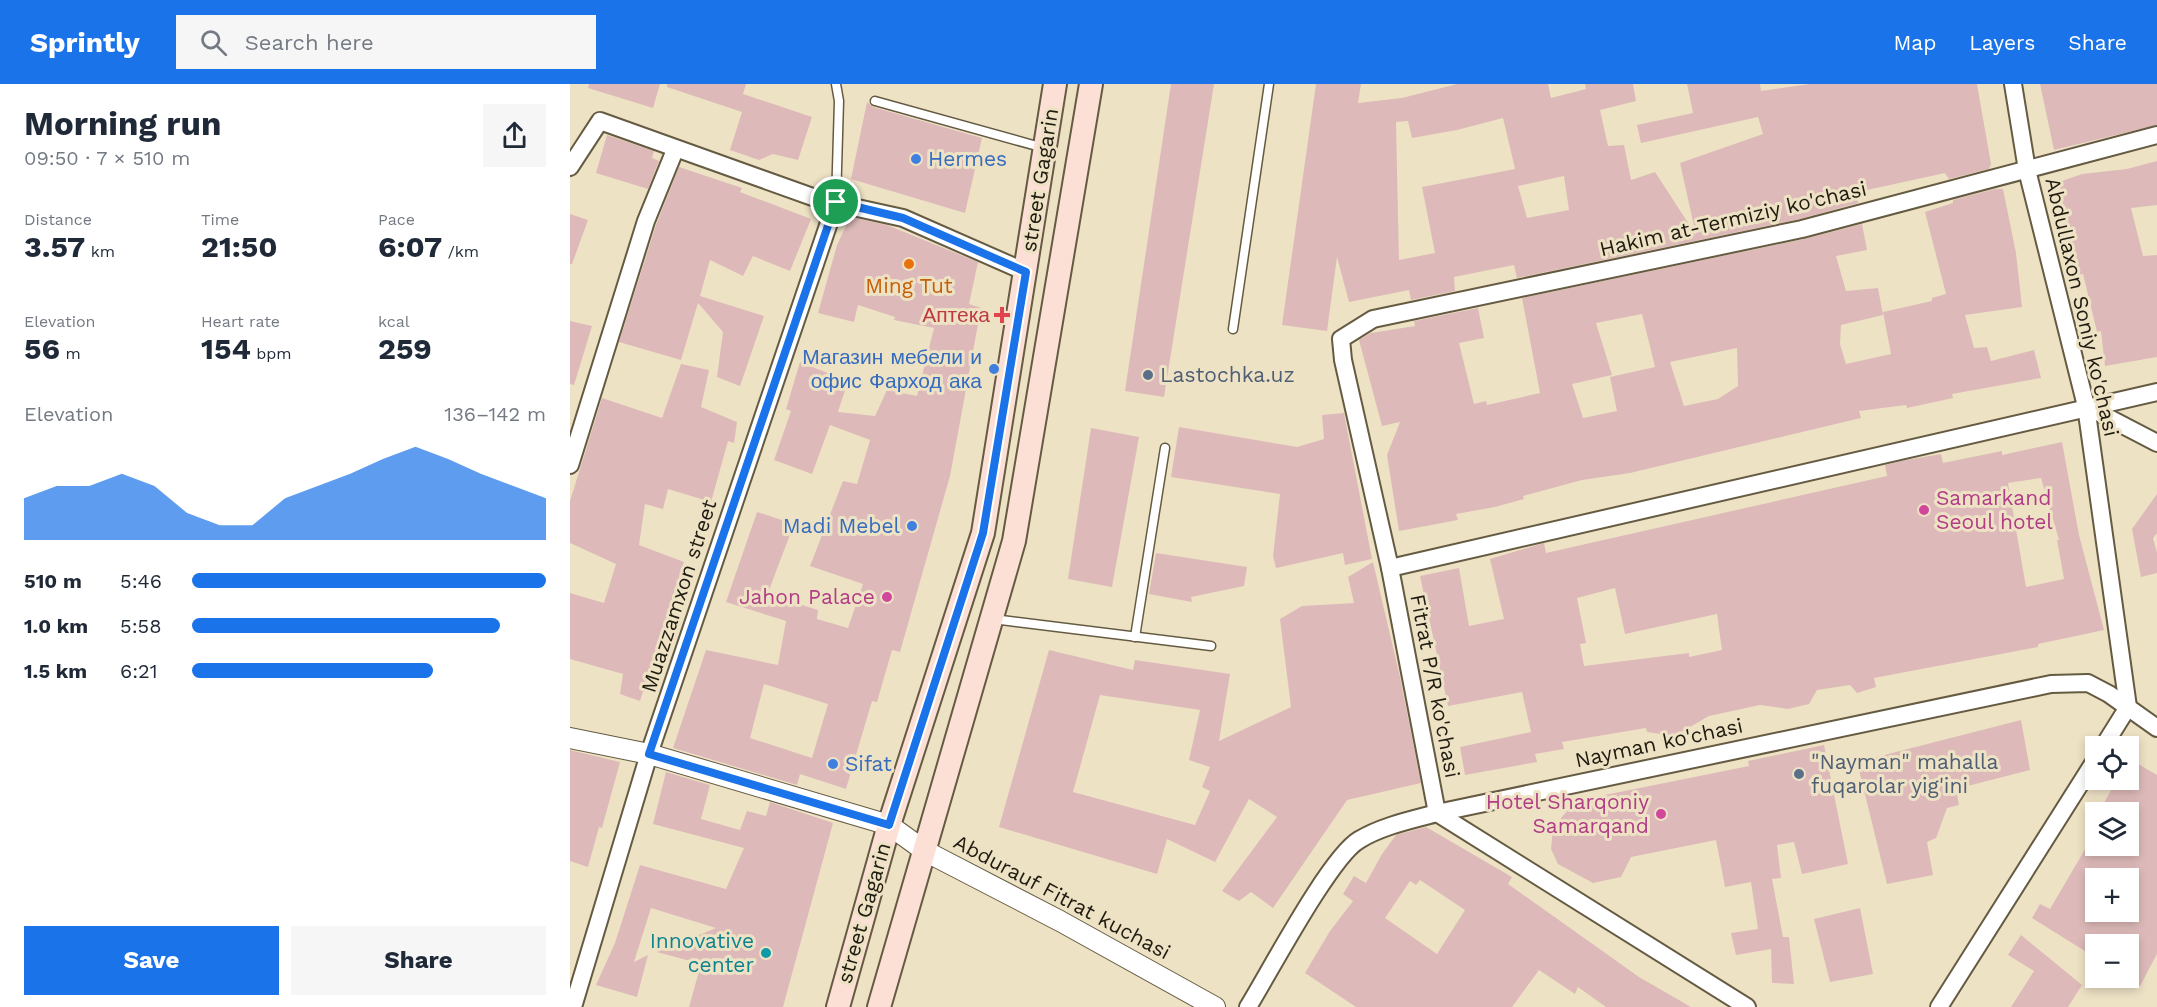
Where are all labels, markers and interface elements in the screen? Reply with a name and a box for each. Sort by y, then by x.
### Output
search box [176,15,596,69]
text: Sprintly [30,26,140,59]
icon: search [197,26,230,59]
text: Search here [245,30,374,55]
text: Map [1893,30,1936,55]
text: Layers [1969,30,2035,55]
text: Share [2068,30,2127,55]
text: Morning run [24,104,221,143]
button: share [483,104,546,167]
street label: street Gagarin [1016,106,1063,254]
text: 09:50 · 7 × 510 m [24,146,190,170]
place label: Hermes [928,146,1007,171]
marker: Hermes [909,152,923,166]
street label: Abdullaxon Soniy ko'chasi [2040,175,2124,439]
pin [810,176,861,227]
street label: Hakim at-Termiziy ko'chasi [1597,176,1869,261]
icon: arrive [819,185,852,218]
text: Distance [24,210,92,229]
text: Time [201,210,239,229]
text: Pace [378,210,415,229]
text: 3.57 [24,229,85,264]
text: 21:50 [201,229,278,264]
text: 6:07 [378,229,442,264]
text: km [85,242,115,261]
text: /km [442,242,479,261]
marker: Ming Tut [902,257,916,271]
place label: Ming Tut [865,273,953,298]
place label: Аптека [922,302,990,327]
marker: Аптека [995,308,1009,322]
text: Elevation [24,312,95,331]
text: Heart rate [201,312,280,331]
text: kcal [378,312,410,331]
text: 56 [24,331,60,366]
text: 154 [201,331,251,366]
text: 259 [378,331,432,366]
text: m [60,344,81,363]
text: bpm [251,344,292,363]
place label: Магазин мебели и офис Фарход ака [802,344,982,393]
marker: Магазин мебели и офис Фарход ака [987,362,1001,376]
place label: Lastochka.uz [1160,362,1295,387]
marker: Lastochka.uz [1141,368,1155,382]
text: Elevation [24,402,113,426]
text: 136–142 m [444,402,546,426]
place label: Samarkand Seoul hotel [1936,485,2053,534]
street label: Muazzamxon street [636,496,722,695]
marker: Samarkand Seoul hotel [1917,503,1931,517]
place label: Madi Mebel [783,513,901,538]
marker: Madi Mebel [905,519,919,533]
text: 510 m [24,569,82,593]
text: 5:46 [120,569,162,593]
place label: Jahon Palace [739,584,875,609]
marker: Jahon Palace [880,590,894,604]
street label: Fitrat P/R ko'chasi [1405,592,1466,780]
text: 1.0 km [24,614,88,638]
text: 5:58 [120,614,162,638]
text: 1.5 km [24,659,87,683]
text: 6:21 [120,659,158,683]
street label: Nayman ko'chasi [1573,713,1745,773]
map controls [2085,736,2139,988]
button: locate [2085,736,2139,790]
place label: "Nayman" mahalla fuqarolar yig'ini [1811,749,1999,798]
place label: Sifat [845,751,892,776]
marker: Sifat [826,757,840,771]
marker: "Nayman" mahalla fuqarolar yig'ini [1792,767,1806,781]
place label: Hotel Sharqoniy Samarqand [1486,789,1649,838]
button: layers [2085,802,2139,856]
marker: Hotel Sharqoniy Samarqand [1654,807,1668,821]
street label: Abdurauf Fitrat kuchasi [950,829,1175,964]
street label: street Gagarin [831,840,896,986]
button: + [2085,868,2139,922]
button: Save [24,926,279,995]
button: Share [291,926,546,995]
place label: Innovative center [650,928,754,977]
button: − [2085,934,2139,988]
marker: Innovative center [759,946,773,960]

